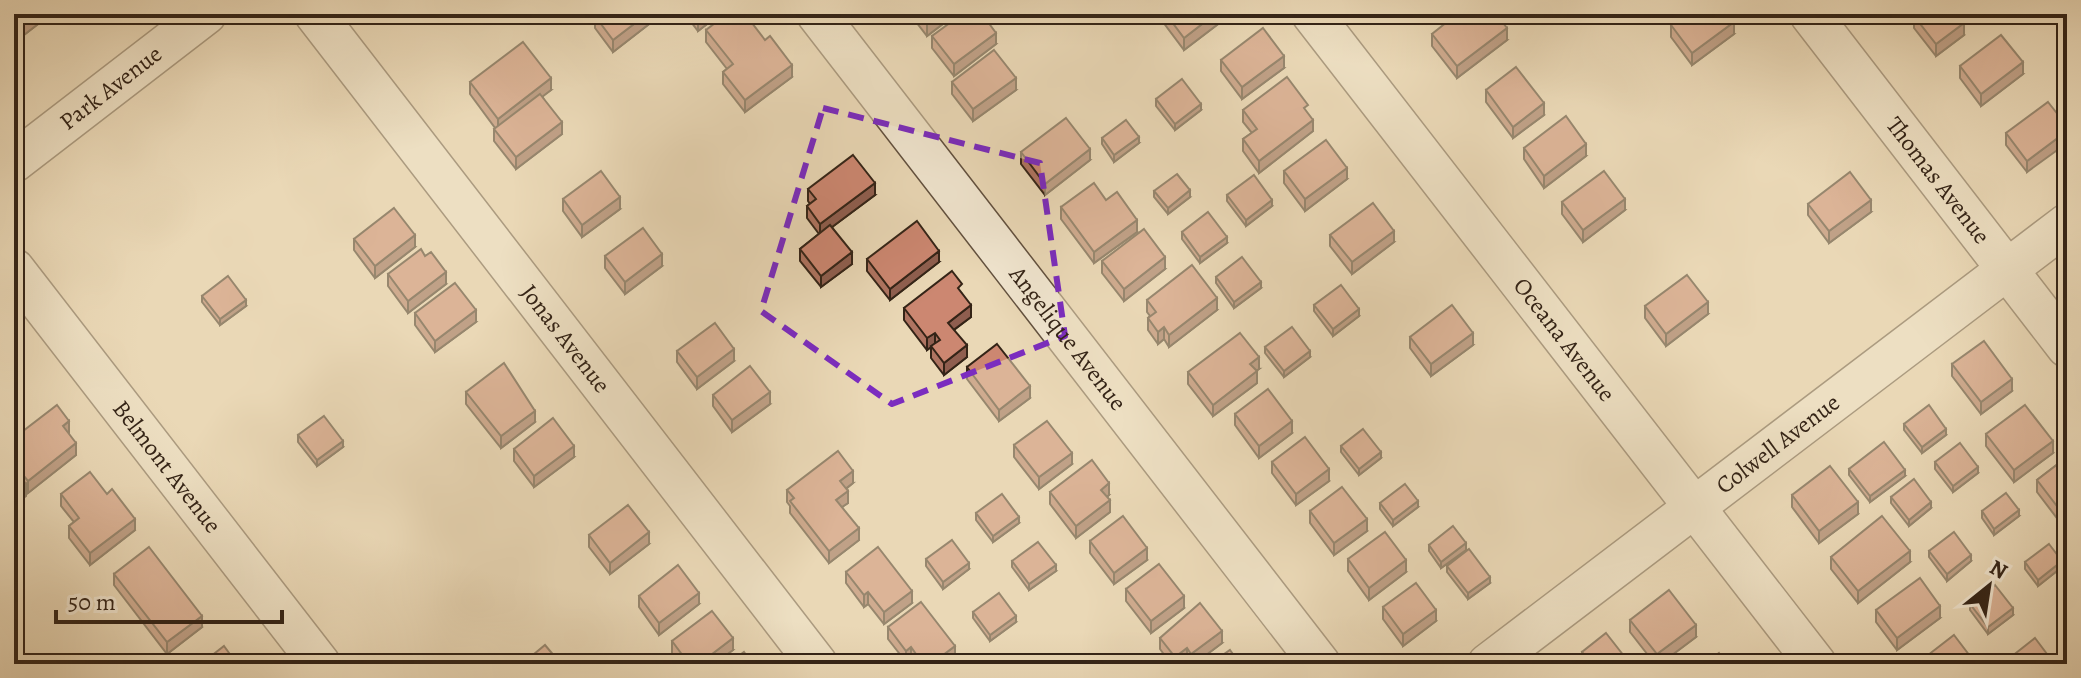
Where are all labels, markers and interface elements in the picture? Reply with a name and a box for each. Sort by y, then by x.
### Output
street label: Park Avenue [53,38,168,137]
street label: Thomas Avenue [1879,110,1998,251]
street label: Angelique Avenue [1001,259,1134,417]
street label: Oceana Avenue [1506,271,1623,408]
street label: Jonas Avenue [513,278,618,399]
street label: Colwell Avenue [1709,386,1846,501]
street label: Belmont Avenue [105,394,229,540]
north arrow [1949,546,2029,626]
text: N [1984,553,2013,587]
scale bar [56,574,282,624]
text: 50 m [68,586,116,618]

